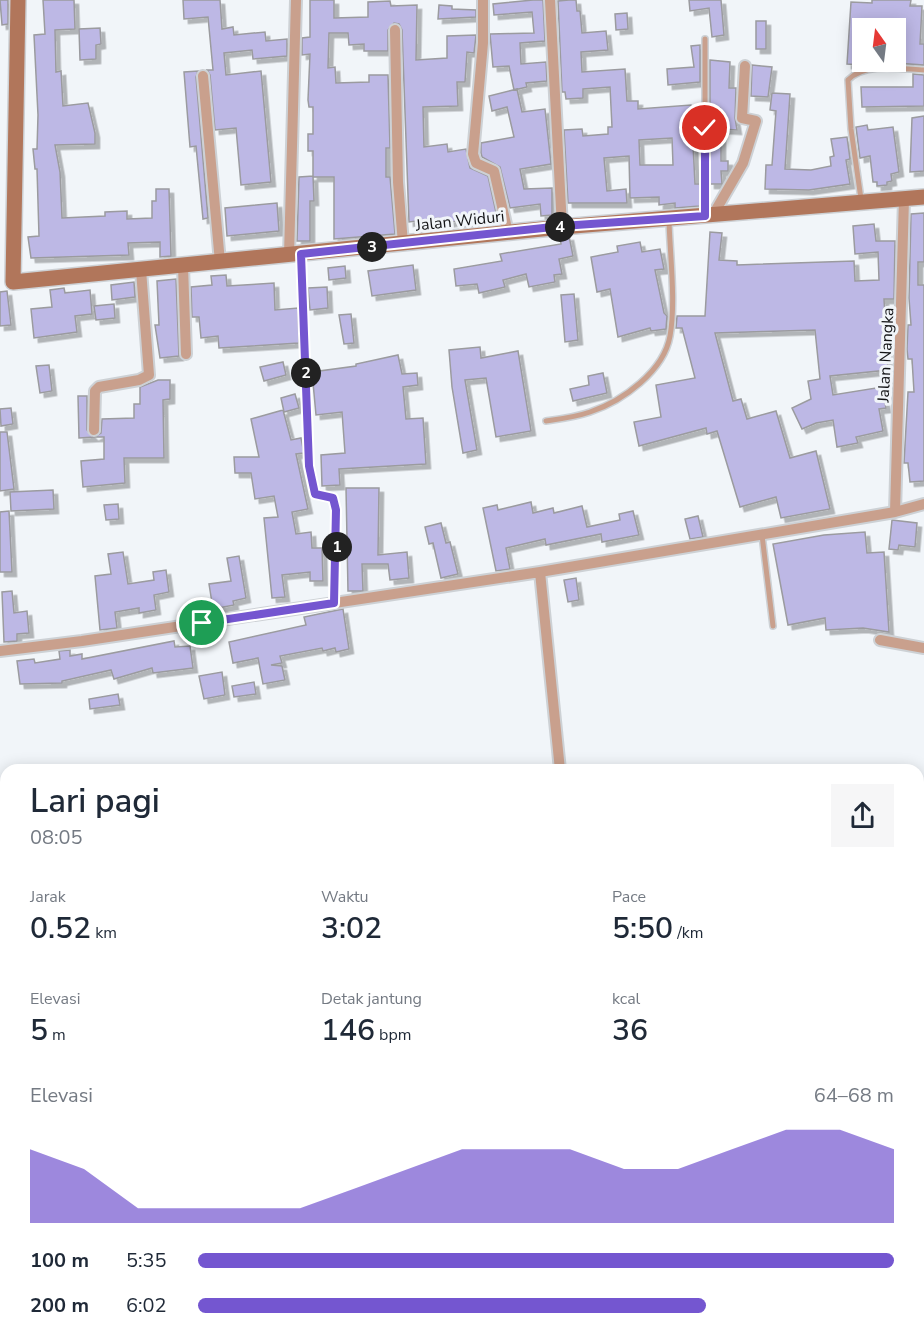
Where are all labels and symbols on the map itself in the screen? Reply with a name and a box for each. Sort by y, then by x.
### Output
north arrow [852,18,906,72]
pin [679,102,730,153]
street label: Jalan Widuri [414,205,506,237]
pin: 4 [545,212,575,242]
pin: 3 [357,232,387,262]
street label: Jalan Nangka [872,307,899,404]
pin: 2 [291,358,321,388]
pin: 1 [322,532,352,562]
pin [176,597,227,648]

